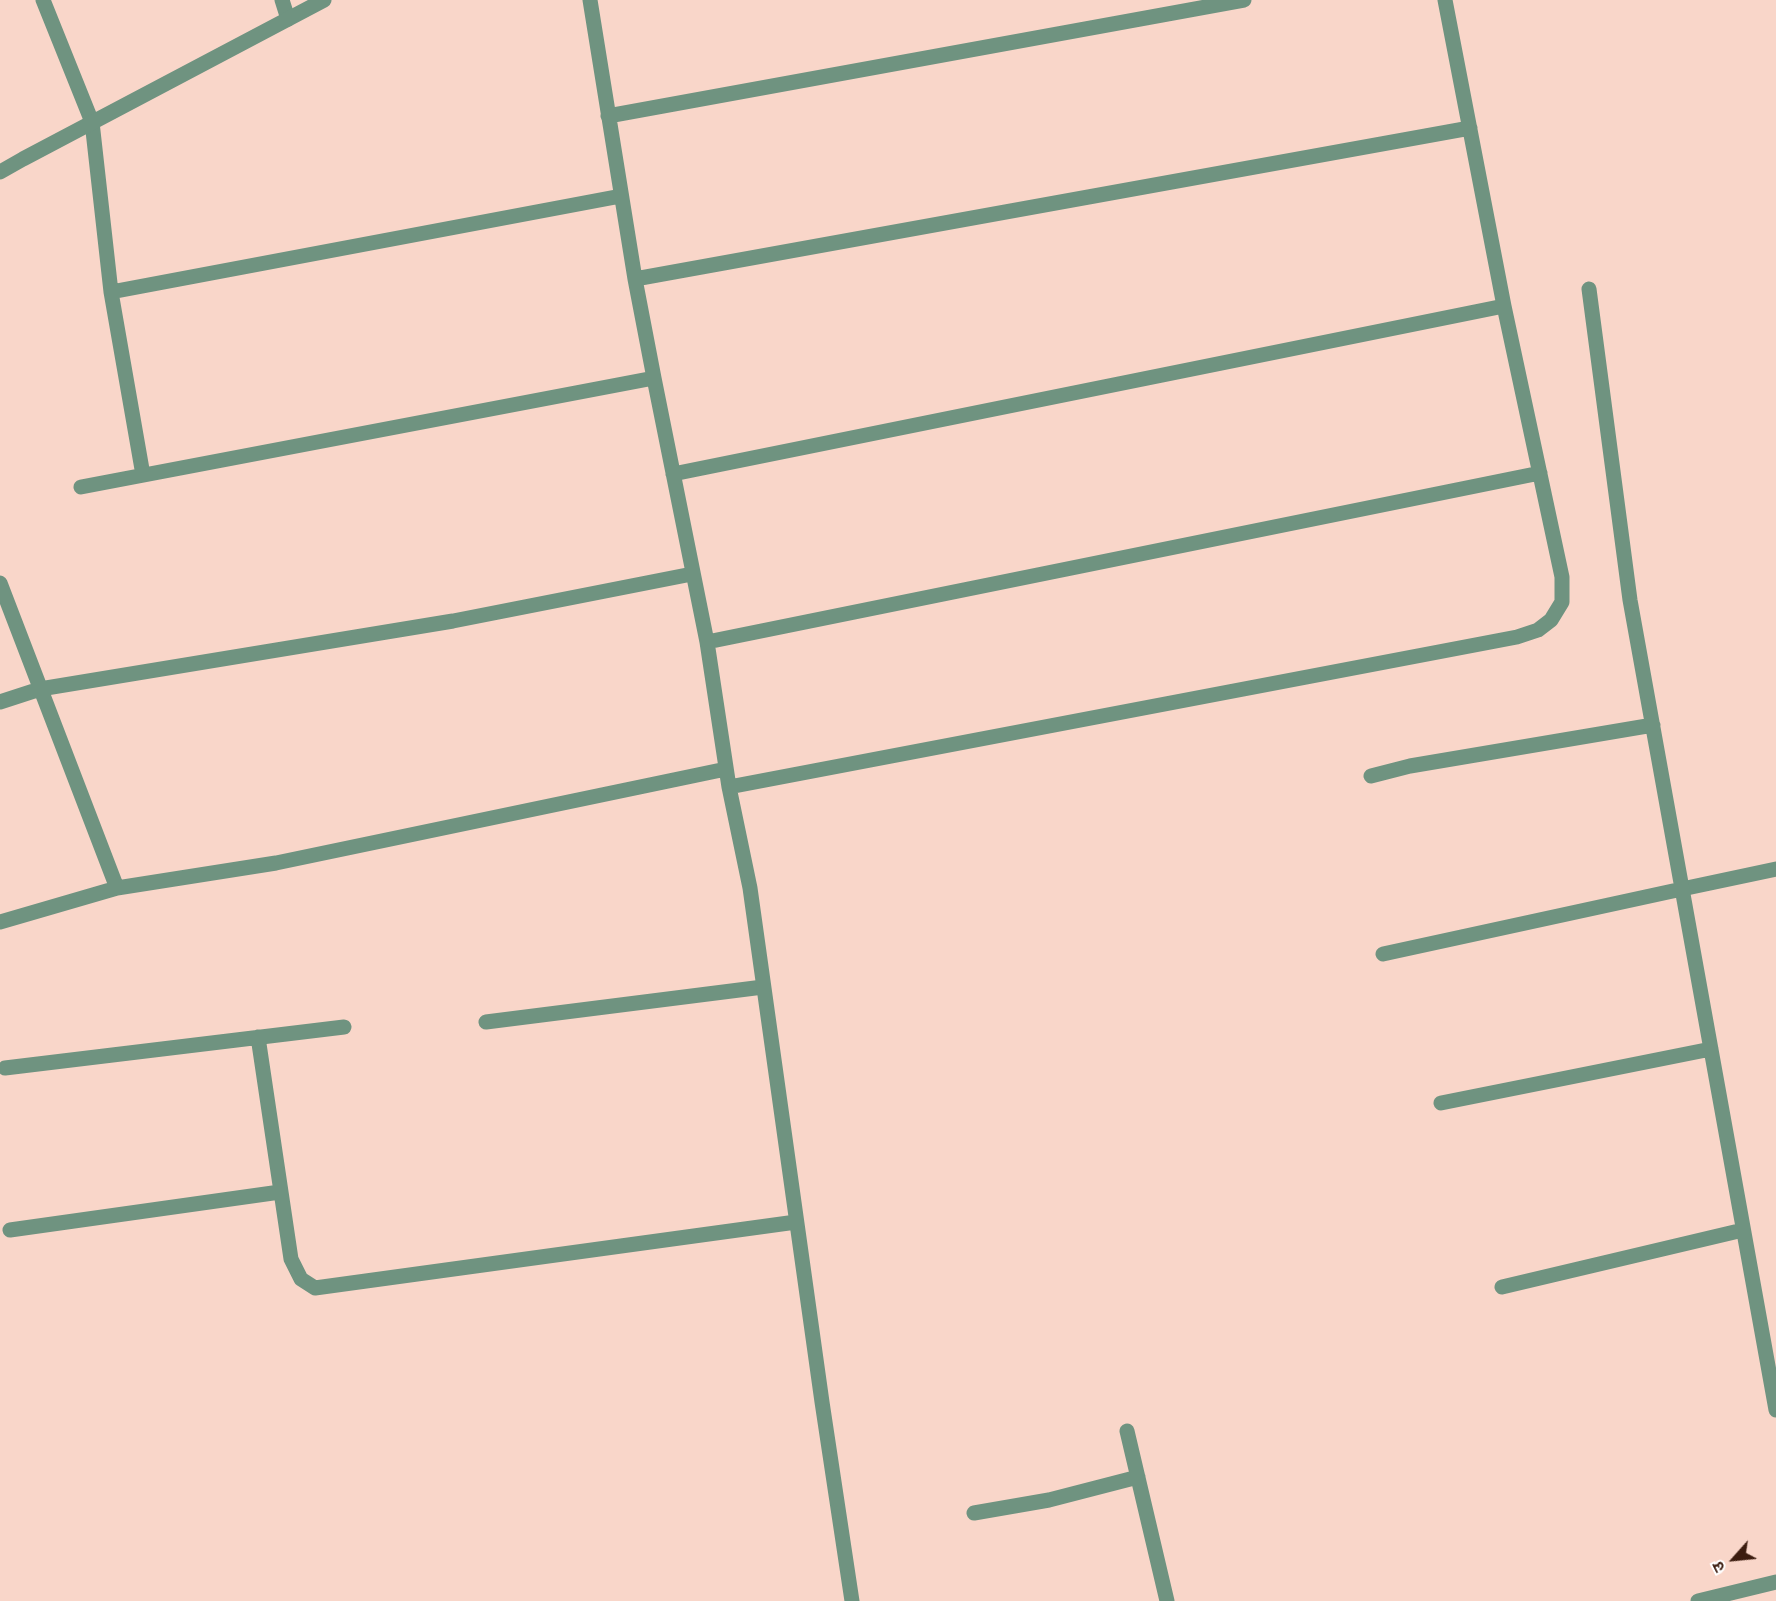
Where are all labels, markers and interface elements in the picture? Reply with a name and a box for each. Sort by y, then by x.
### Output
north arrow [1704,1529,1764,1589]
text: उ [1707,1558,1729,1576]

